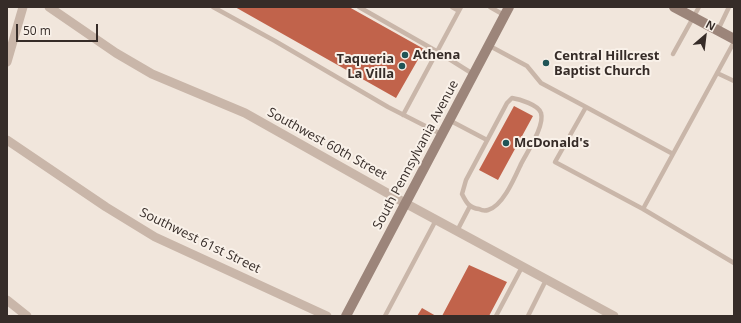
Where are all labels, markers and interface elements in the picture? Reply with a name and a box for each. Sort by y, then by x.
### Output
scale bar [18,16,100,42]
north arrow [685,16,725,56]
text: N [703,16,718,34]
text: 50 m [23,22,51,39]
place label: Athena [413,47,460,63]
place label: Central Hillcrest Baptist Church [554,48,659,79]
marker: Athena [400,50,410,60]
place label: Taqueria La Villa [336,51,394,82]
marker: Central Hillcrest Baptist Church [541,58,551,68]
marker: Taqueria La Villa [397,61,407,71]
street label: South Pennsylvania Avenue [370,78,462,232]
street label: Southwest 60th Street [265,105,389,183]
place label: McDonald's [514,135,589,151]
marker: McDonald's [501,138,511,148]
street label: Southwest 61st Street [137,205,263,277]

